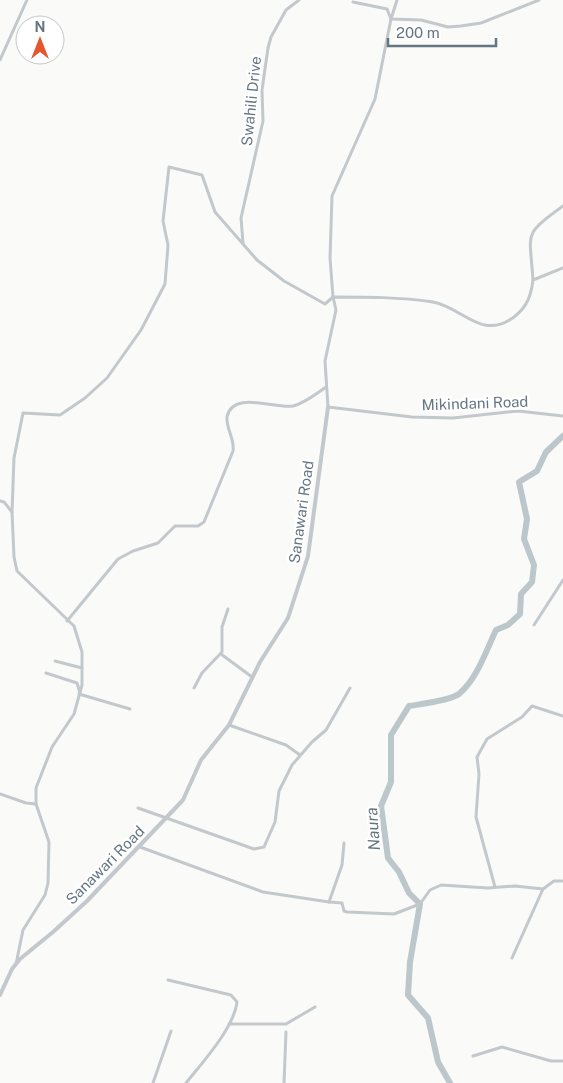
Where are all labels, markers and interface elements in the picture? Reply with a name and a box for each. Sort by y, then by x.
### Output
north arrow [15,15,65,65]
scale bar [388,15,496,47]
text: N [35,19,45,35]
text: 200 m [396,24,440,41]
street label: Swahili Drive [238,55,264,147]
street label: Mikindani Road [421,393,529,413]
street label: Sanawari Road [285,460,317,564]
water label: Naura [362,807,384,851]
street label: Sanawari Road [62,822,148,908]

